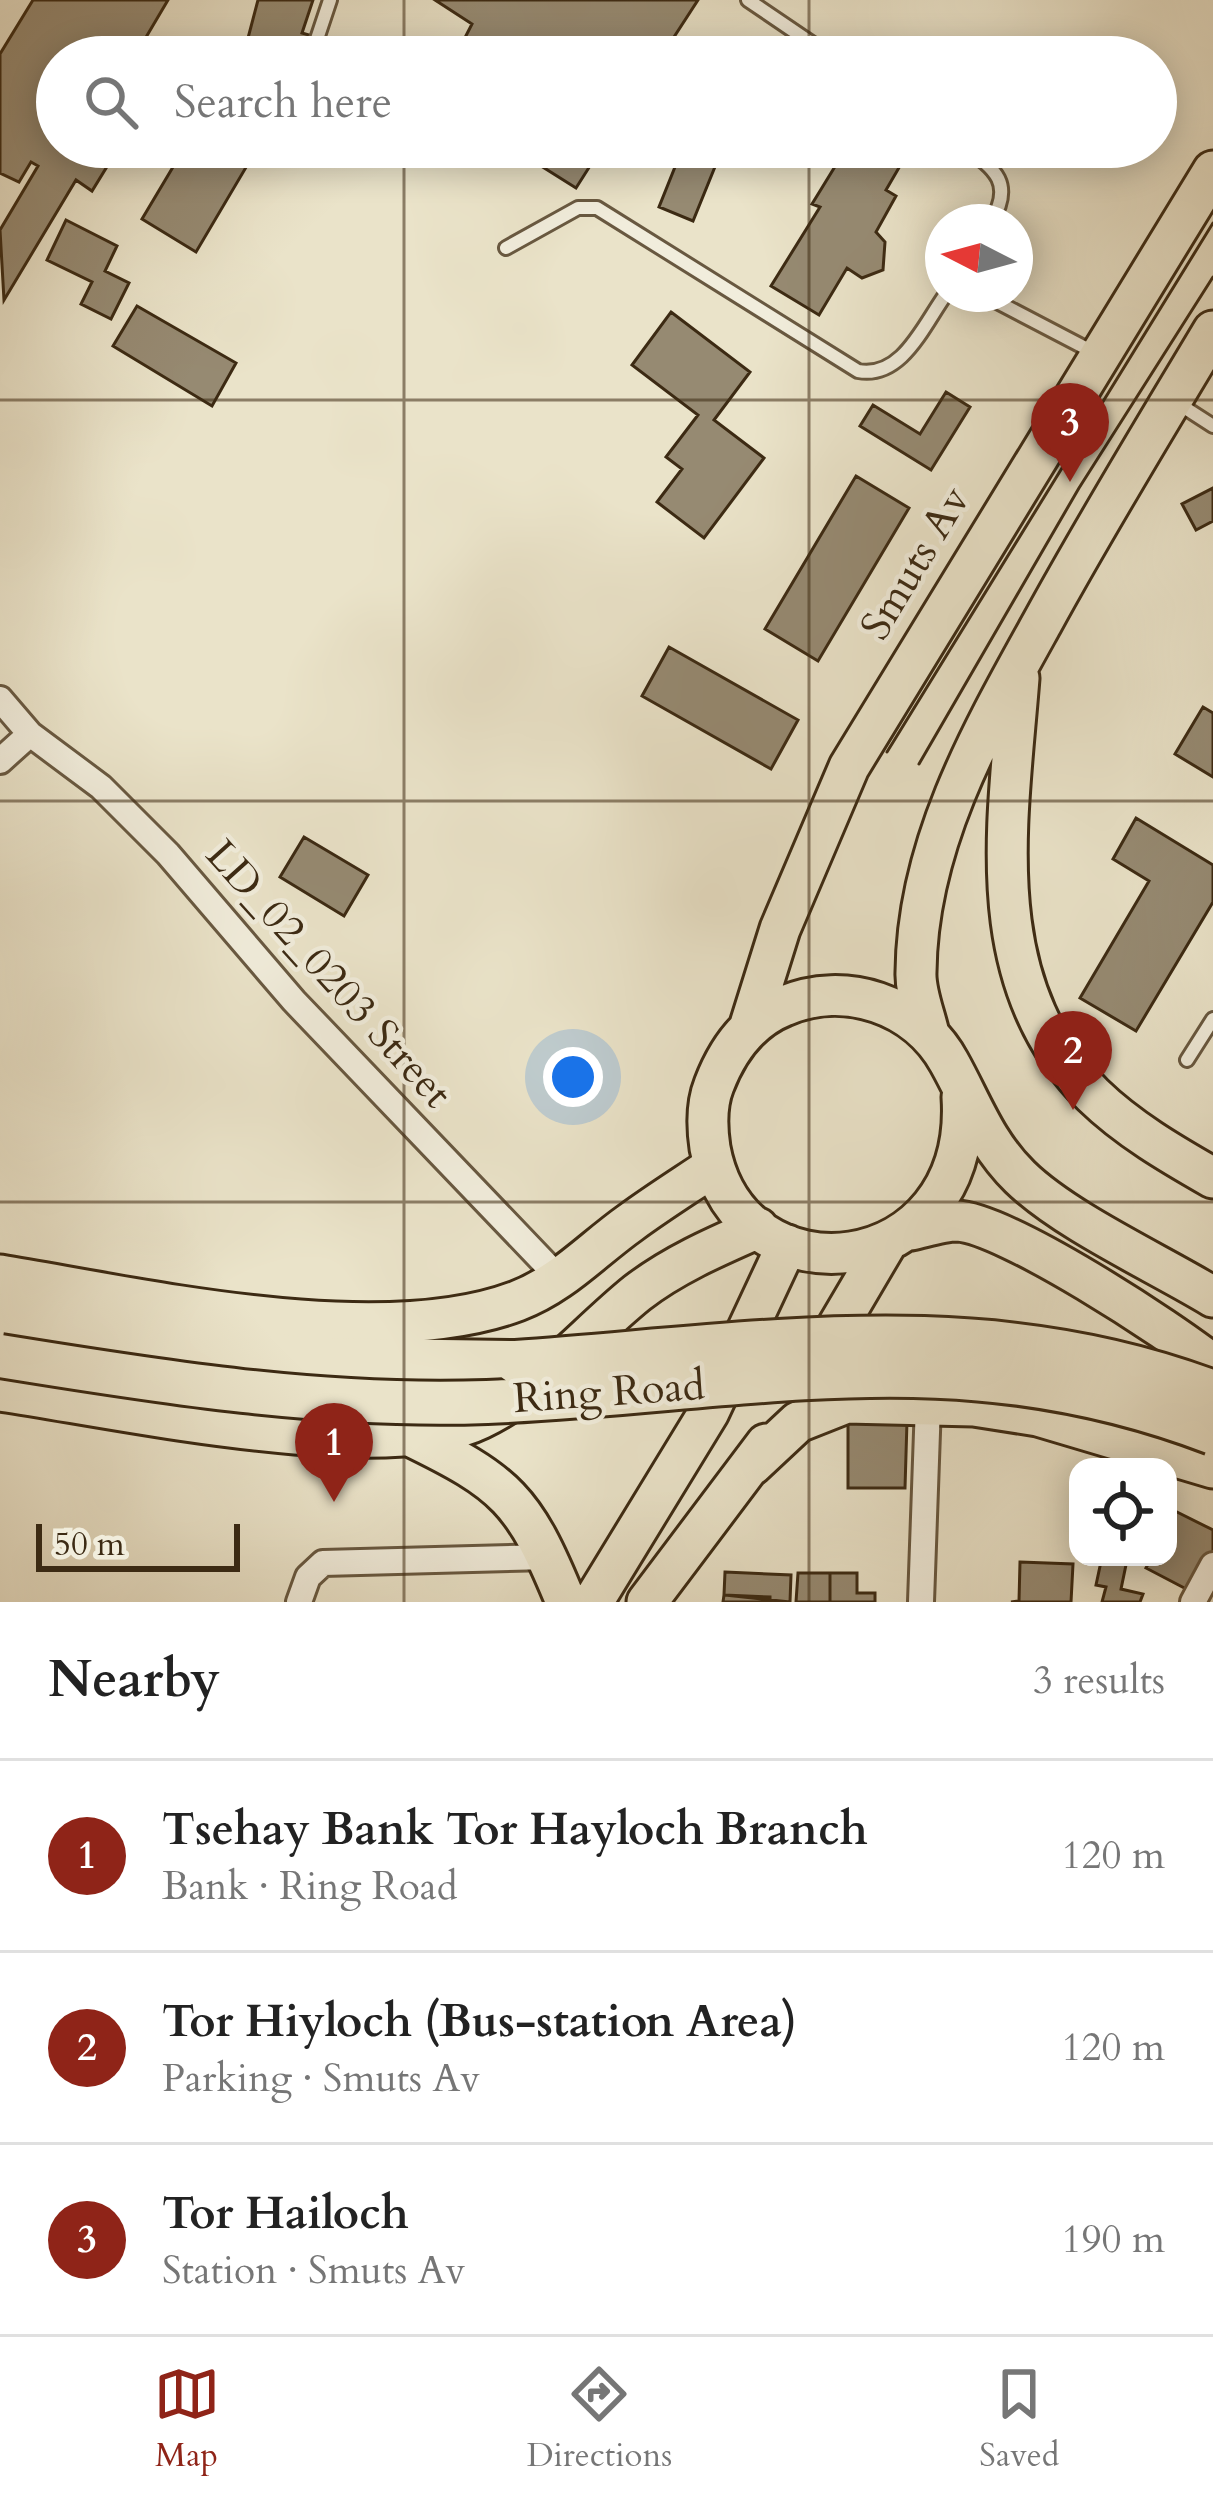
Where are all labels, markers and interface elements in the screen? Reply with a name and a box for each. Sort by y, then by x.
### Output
search box [36,36,1177,168]
icon: search [78,69,144,135]
text: Search here [174,72,392,133]
north arrow [925,204,1033,312]
pin: 3 [1031,383,1109,482]
street label: Smuts Av [847,475,983,650]
street label: LD_02_0203 Street [193,828,465,1120]
pin: 2 [1034,1011,1112,1110]
your location [543,1047,603,1107]
street label: Ring Road [511,1357,707,1427]
pin: 1 [295,1403,373,1502]
map controls [1069,1458,1177,1566]
button: locate [1069,1458,1177,1566]
scale bar [36,1518,240,1571]
text: 50 m [54,1522,125,1567]
text: Nearby [48,1645,220,1715]
text: 3 results [1033,1654,1165,1707]
text: Tsehay Bank Tor Hayloch Branch [162,1799,868,1860]
text: 1 [77,1829,97,1882]
text: 120 m [1062,1829,1165,1882]
text: Bank · Ring Road [162,1860,457,1913]
text: Tor Hiyloch (Bus-station Area) [162,1991,797,2052]
text: 2 [77,2021,97,2074]
text: 120 m [1062,2021,1165,2074]
text: Parking · Smuts Av [162,2052,480,2105]
text: Tor Hailoch [162,2183,409,2244]
text: 3 [77,2213,97,2266]
text: 190 m [1062,2213,1165,2266]
text: Station · Smuts Av [162,2244,465,2297]
tab: Map [154,2361,220,2478]
tab: Directions [527,2361,672,2478]
tab: Saved [979,2361,1059,2478]

